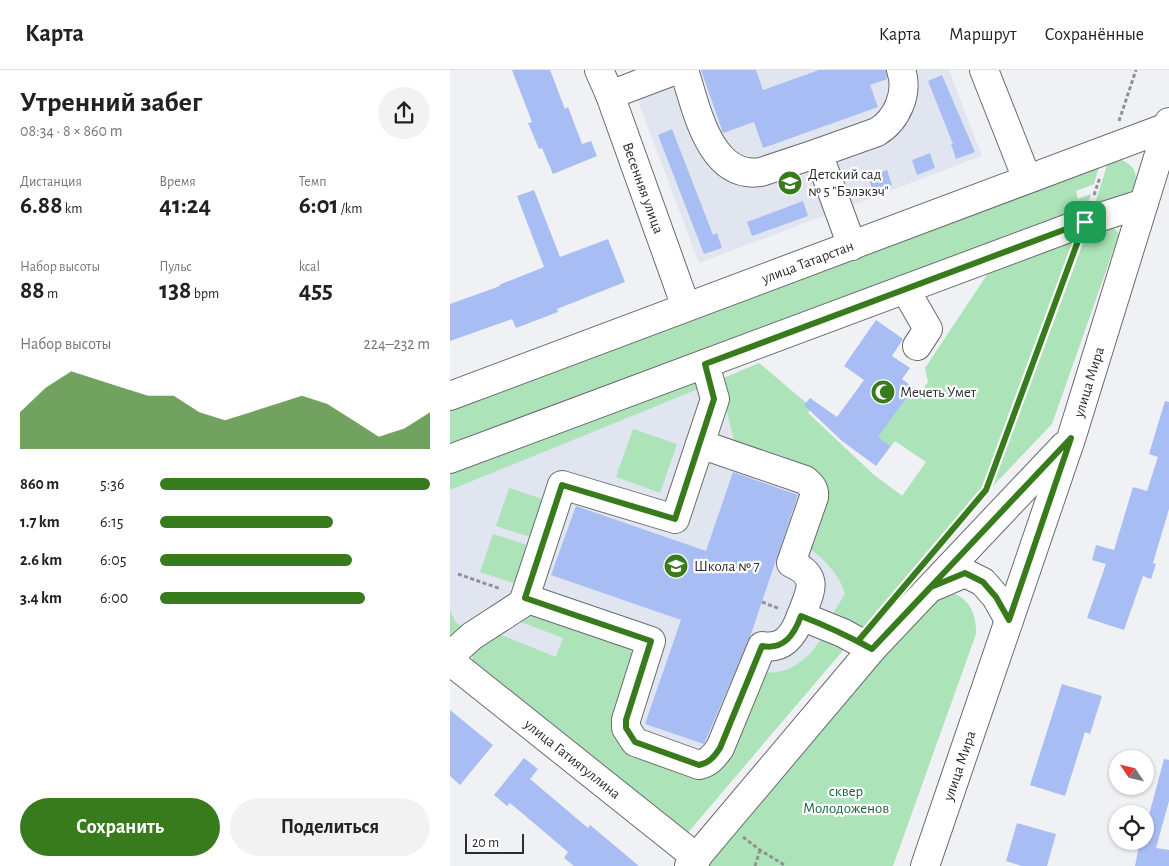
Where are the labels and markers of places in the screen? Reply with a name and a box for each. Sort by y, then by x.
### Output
place label: Детский сад № 5 "Бэлэкэч" [808,167,889,199]
school or university icon: Детский сад № 5 "Бэлэкэч" [777,170,803,196]
pin [1064,201,1106,243]
mosque icon: Мечеть Умет [870,379,896,405]
place label: Мечеть Умет [900,385,977,400]
school or university icon: Школа № 7 [663,553,689,579]
place label: Школа № 7 [694,559,760,574]

